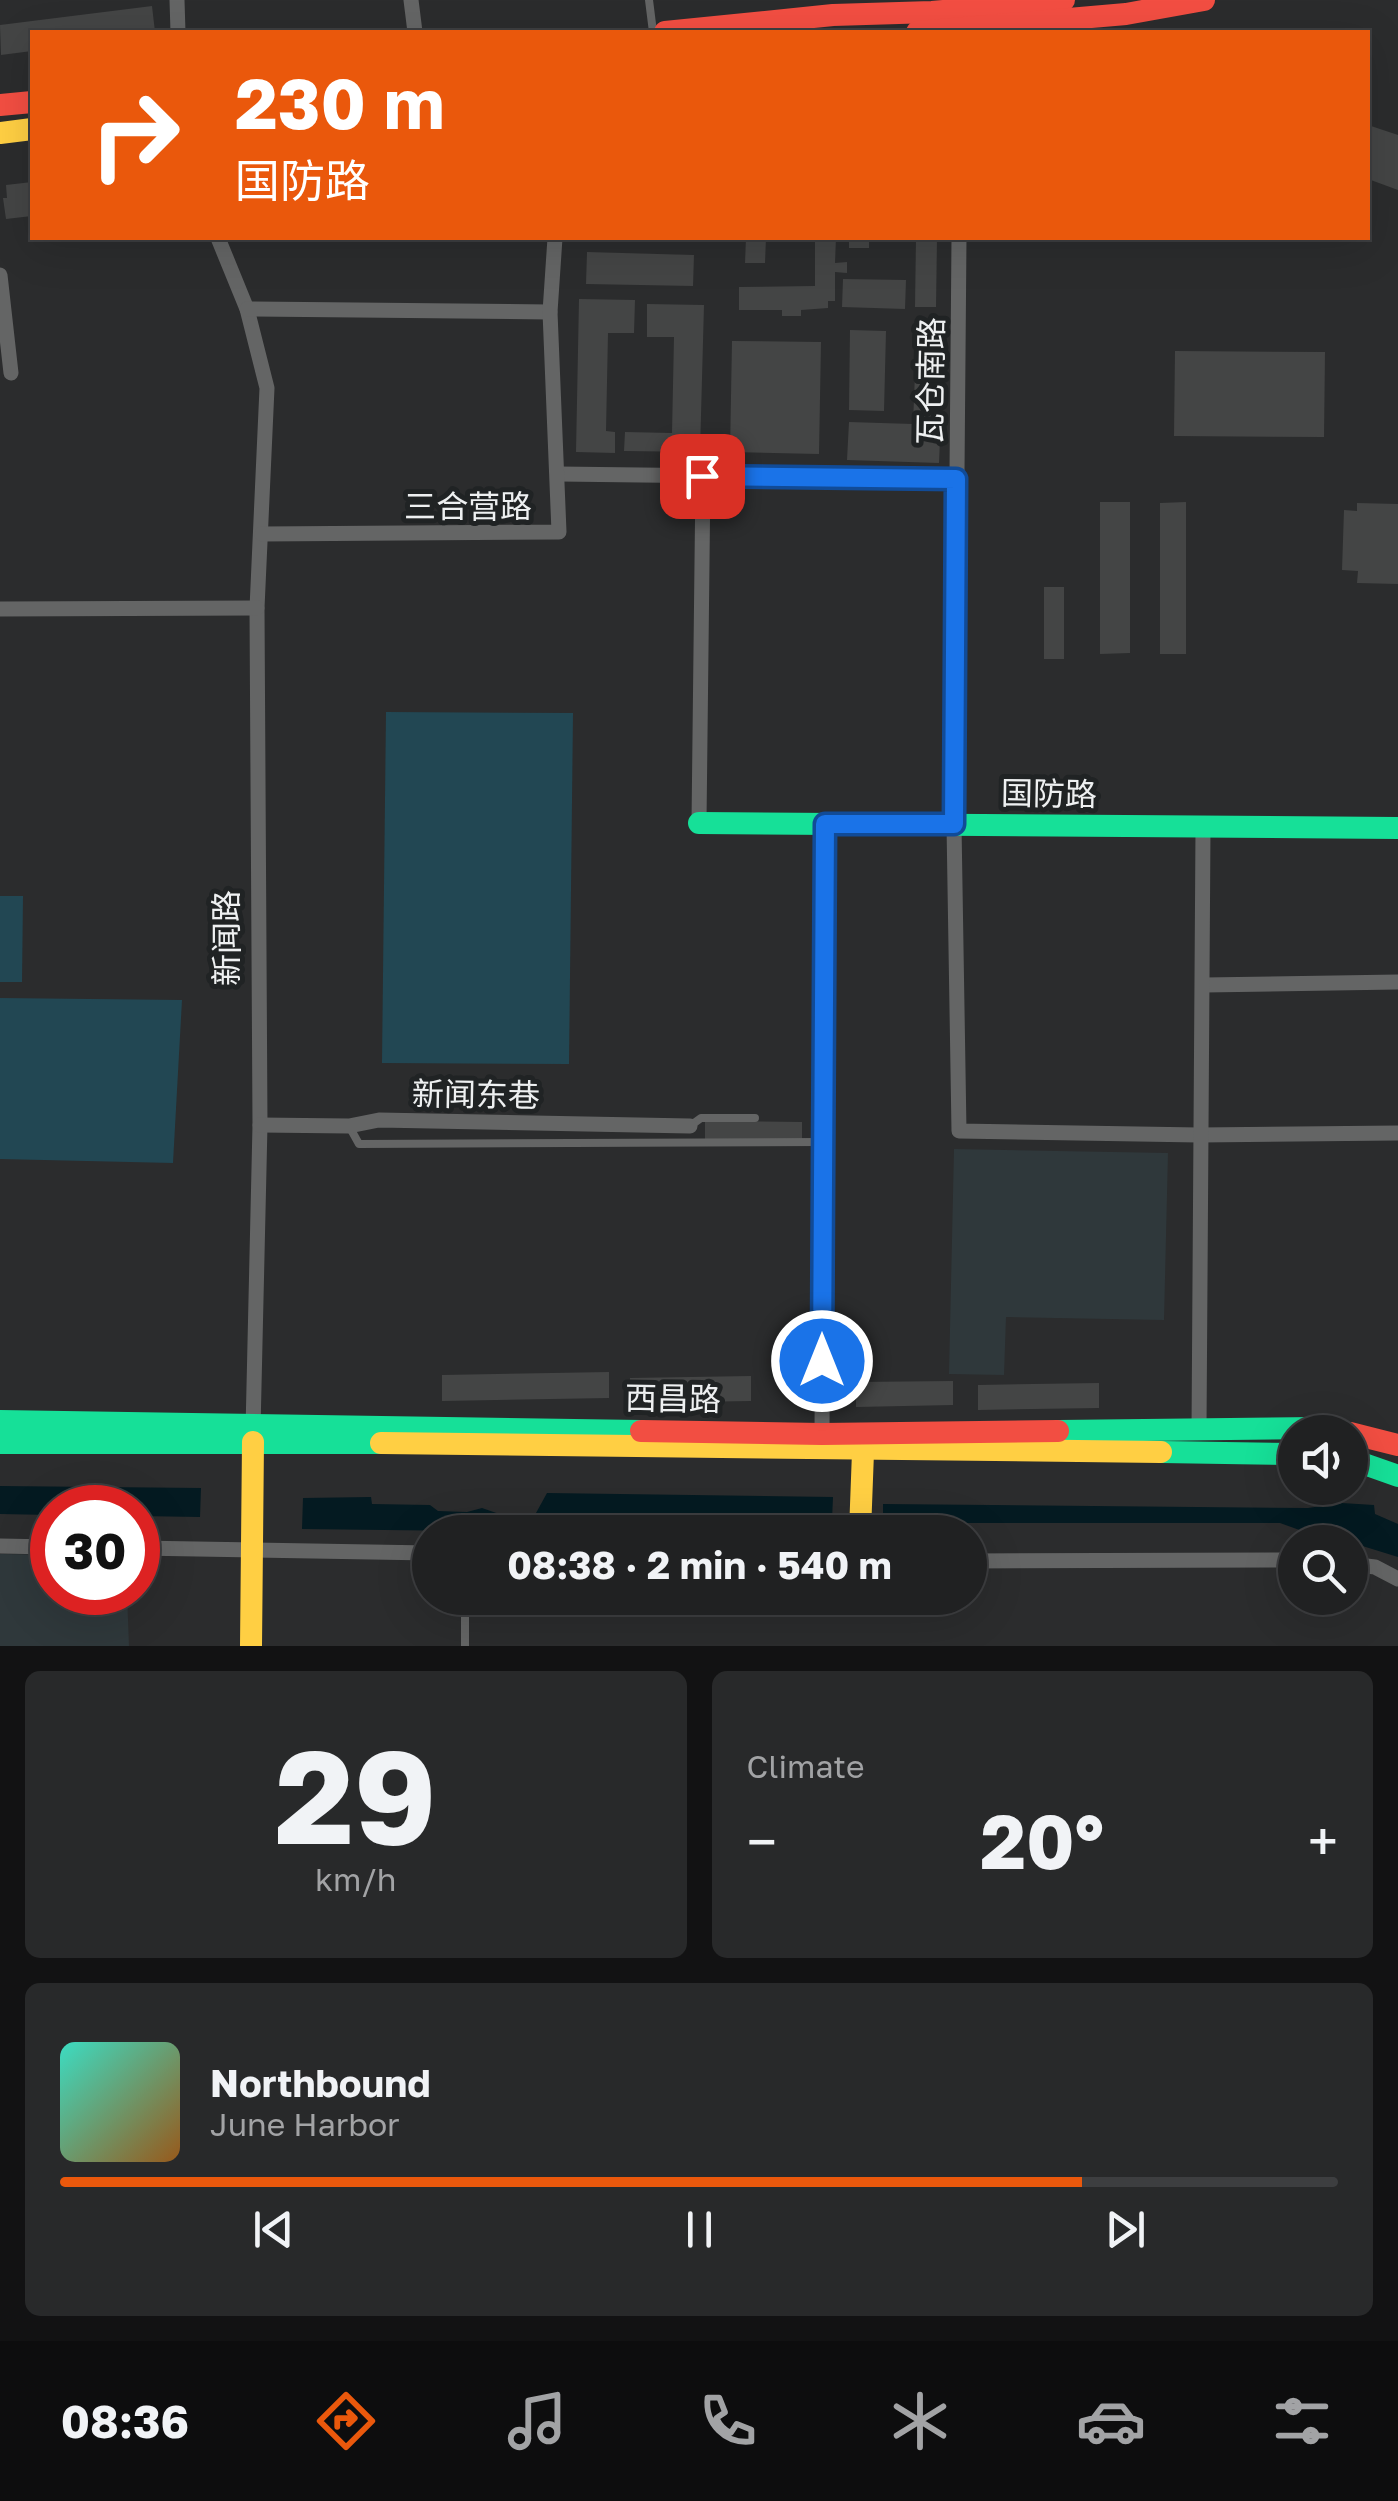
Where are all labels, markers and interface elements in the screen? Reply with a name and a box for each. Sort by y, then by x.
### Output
text: 230 m [235,60,445,144]
icon: right [70,70,200,200]
text: 国防路 [235,153,370,207]
street label: 瓦仓南路 [910,317,950,445]
pin [660,434,745,519]
icon: arrive [675,449,730,504]
street label: 三合营路 [404,487,532,525]
street label: 国防路 [1001,773,1097,813]
street label: 新闻路 [207,890,245,986]
street label: 新闻东巷 [412,1074,540,1114]
position arrow [770,1309,874,1413]
street label: 西昌路 [625,1378,721,1418]
map controls [1278,1415,1368,1615]
button: sound [1278,1415,1368,1505]
speed limit sign: 30 [30,1485,160,1615]
button: search [1278,1525,1368,1615]
text: 08:38 · 2 min · 540 m [507,1542,892,1587]
text: 29 [275,1717,437,1873]
text: Climate [747,1747,865,1785]
text: 20° [980,1795,1104,1886]
text: − [747,1808,777,1874]
text: + [1308,1808,1338,1874]
text: km/h [315,1860,396,1898]
text: Northbound [210,2060,431,2105]
text: June Harbor [210,2105,400,2143]
icon: previous [246,2202,301,2257]
icon: pause [672,2202,727,2257]
icon: next [1098,2202,1153,2257]
icon: directions [311,2386,381,2456]
icon: music [502,2386,572,2456]
icon: phone [693,2386,763,2456]
icon: climate [885,2386,955,2456]
icon: car [1076,2386,1146,2456]
icon: filters [1267,2386,1337,2456]
text: 08:36 [61,2394,189,2448]

